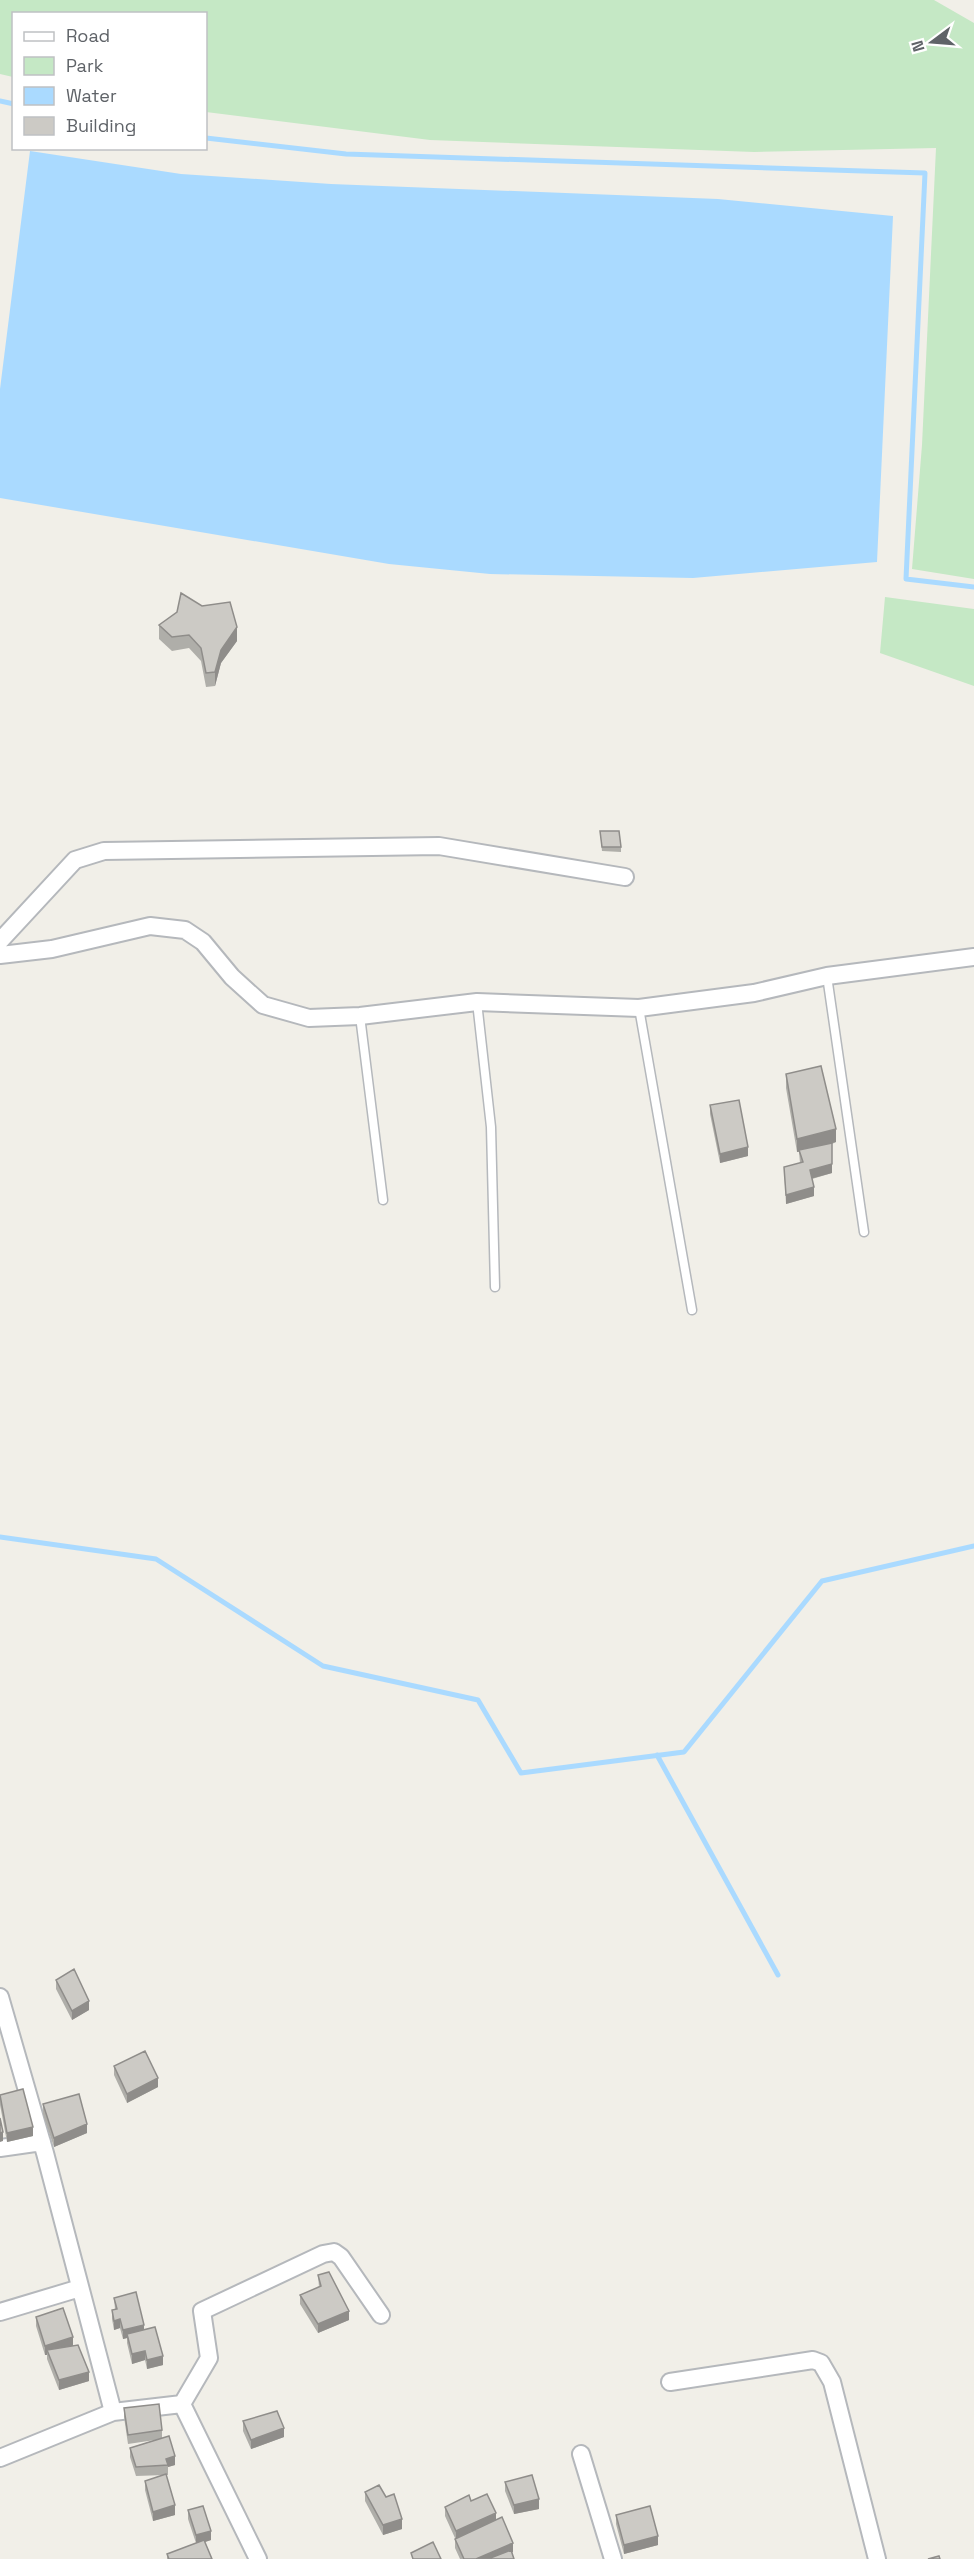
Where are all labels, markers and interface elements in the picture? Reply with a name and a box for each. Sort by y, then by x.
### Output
legend [12,12,207,150]
north arrow [902,12,962,72]
text: Road [66,24,110,47]
text: N [906,38,930,54]
text: Park [66,54,104,77]
text: Water [66,84,117,107]
text: Building [66,114,136,137]

